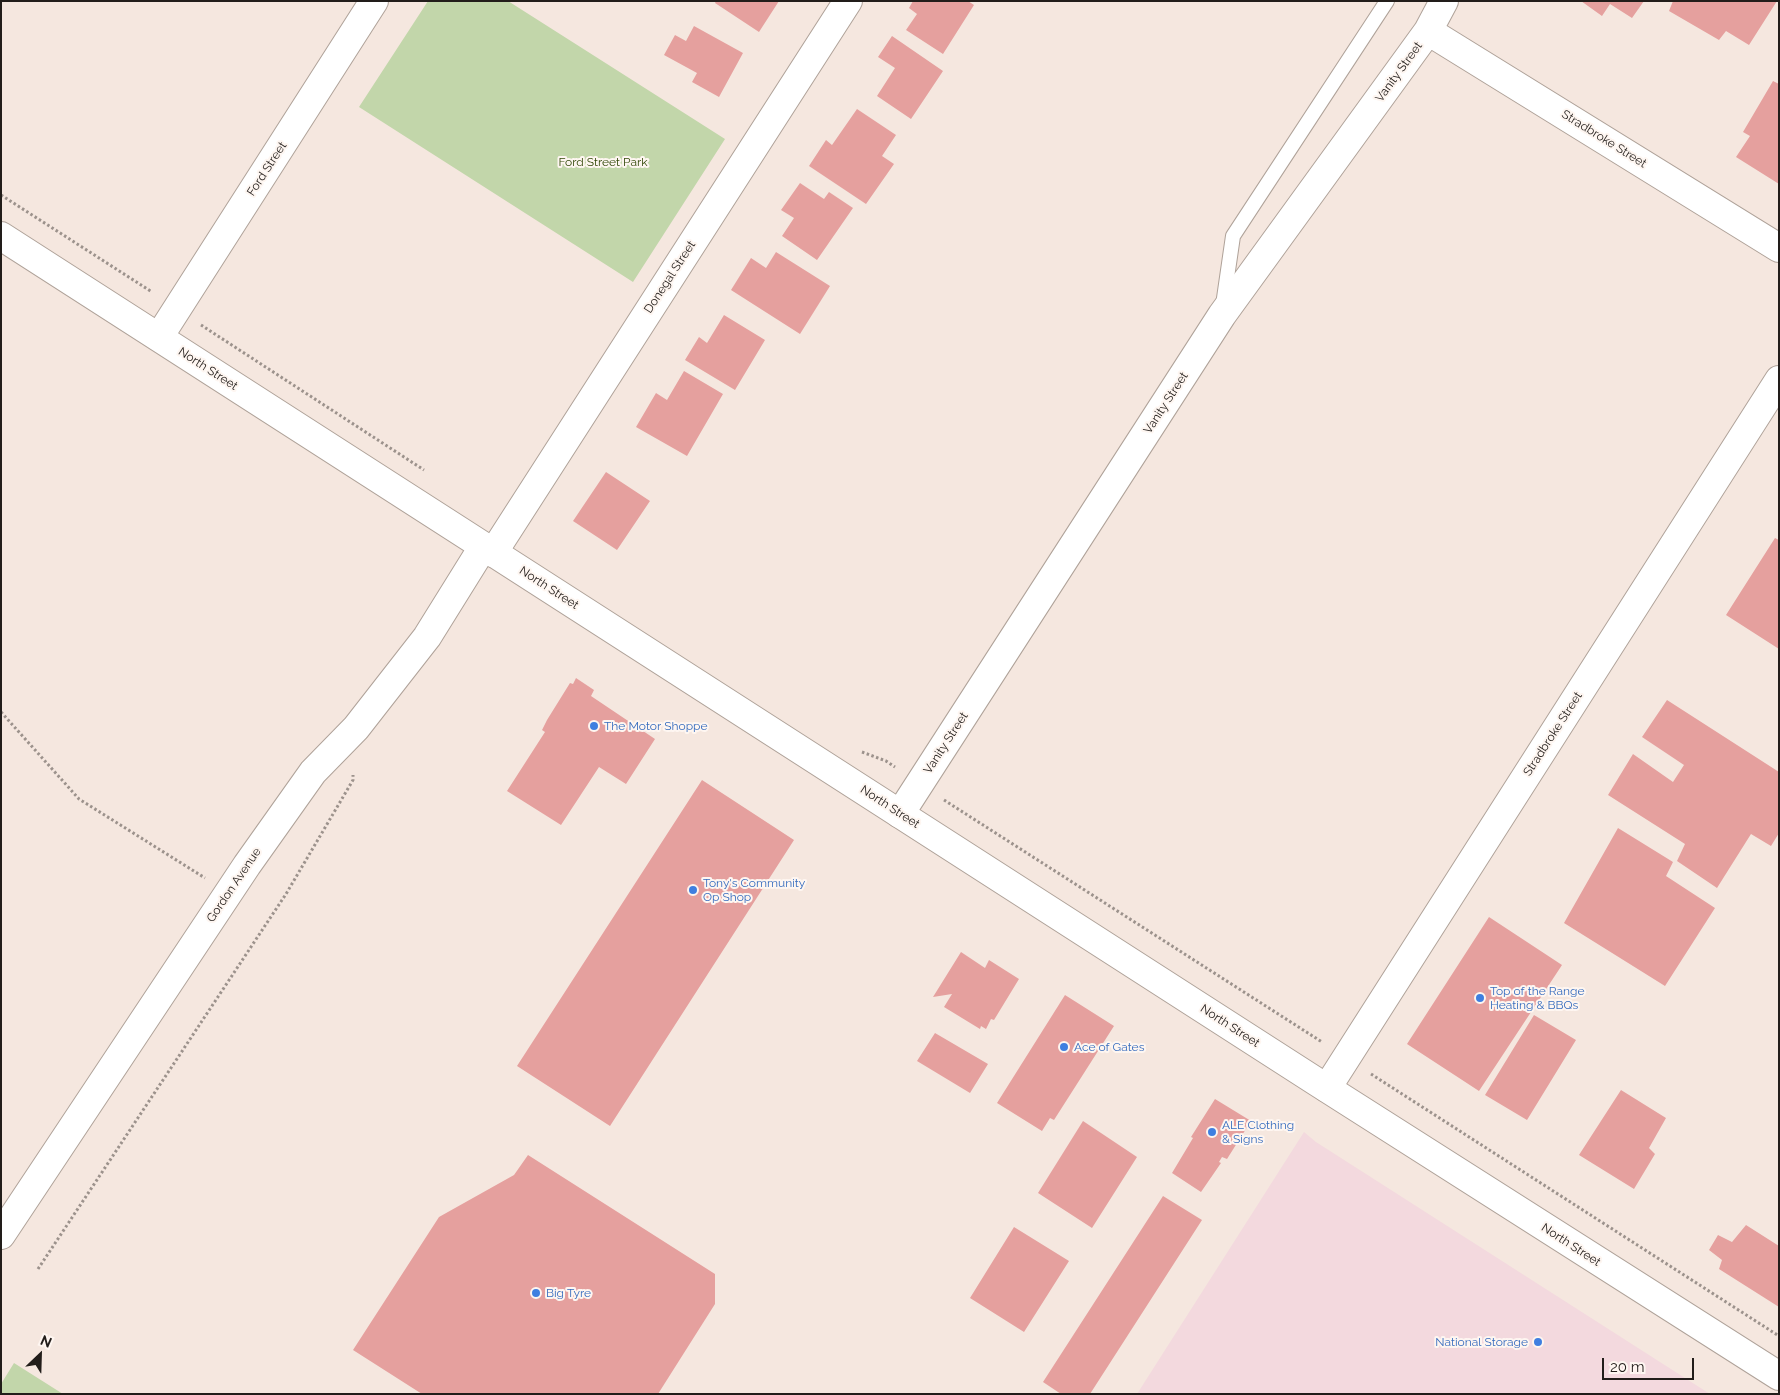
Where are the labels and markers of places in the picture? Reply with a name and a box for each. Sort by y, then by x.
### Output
place label: The Motor Shoppe [604,719,707,733]
marker: The Motor Shoppe [588,720,600,732]
place label: Tony's Community Op Shop [703,876,805,904]
marker: Tony's Community Op Shop [687,884,699,896]
place label: Top of the Range Heating & BBQs [1490,984,1584,1012]
marker: Top of the Range Heating & BBQs [1474,992,1486,1004]
place label: Ace of Gates [1074,1040,1144,1054]
marker: Ace of Gates [1058,1041,1070,1053]
place label: ALE Clothing & Signs [1222,1118,1294,1146]
marker: ALE Clothing & Signs [1206,1126,1218,1138]
place label: Big Tyre [546,1286,591,1300]
marker: Big Tyre [530,1287,542,1299]
place label: National Storage [1435,1335,1528,1349]
marker: National Storage [1532,1336,1544,1348]

